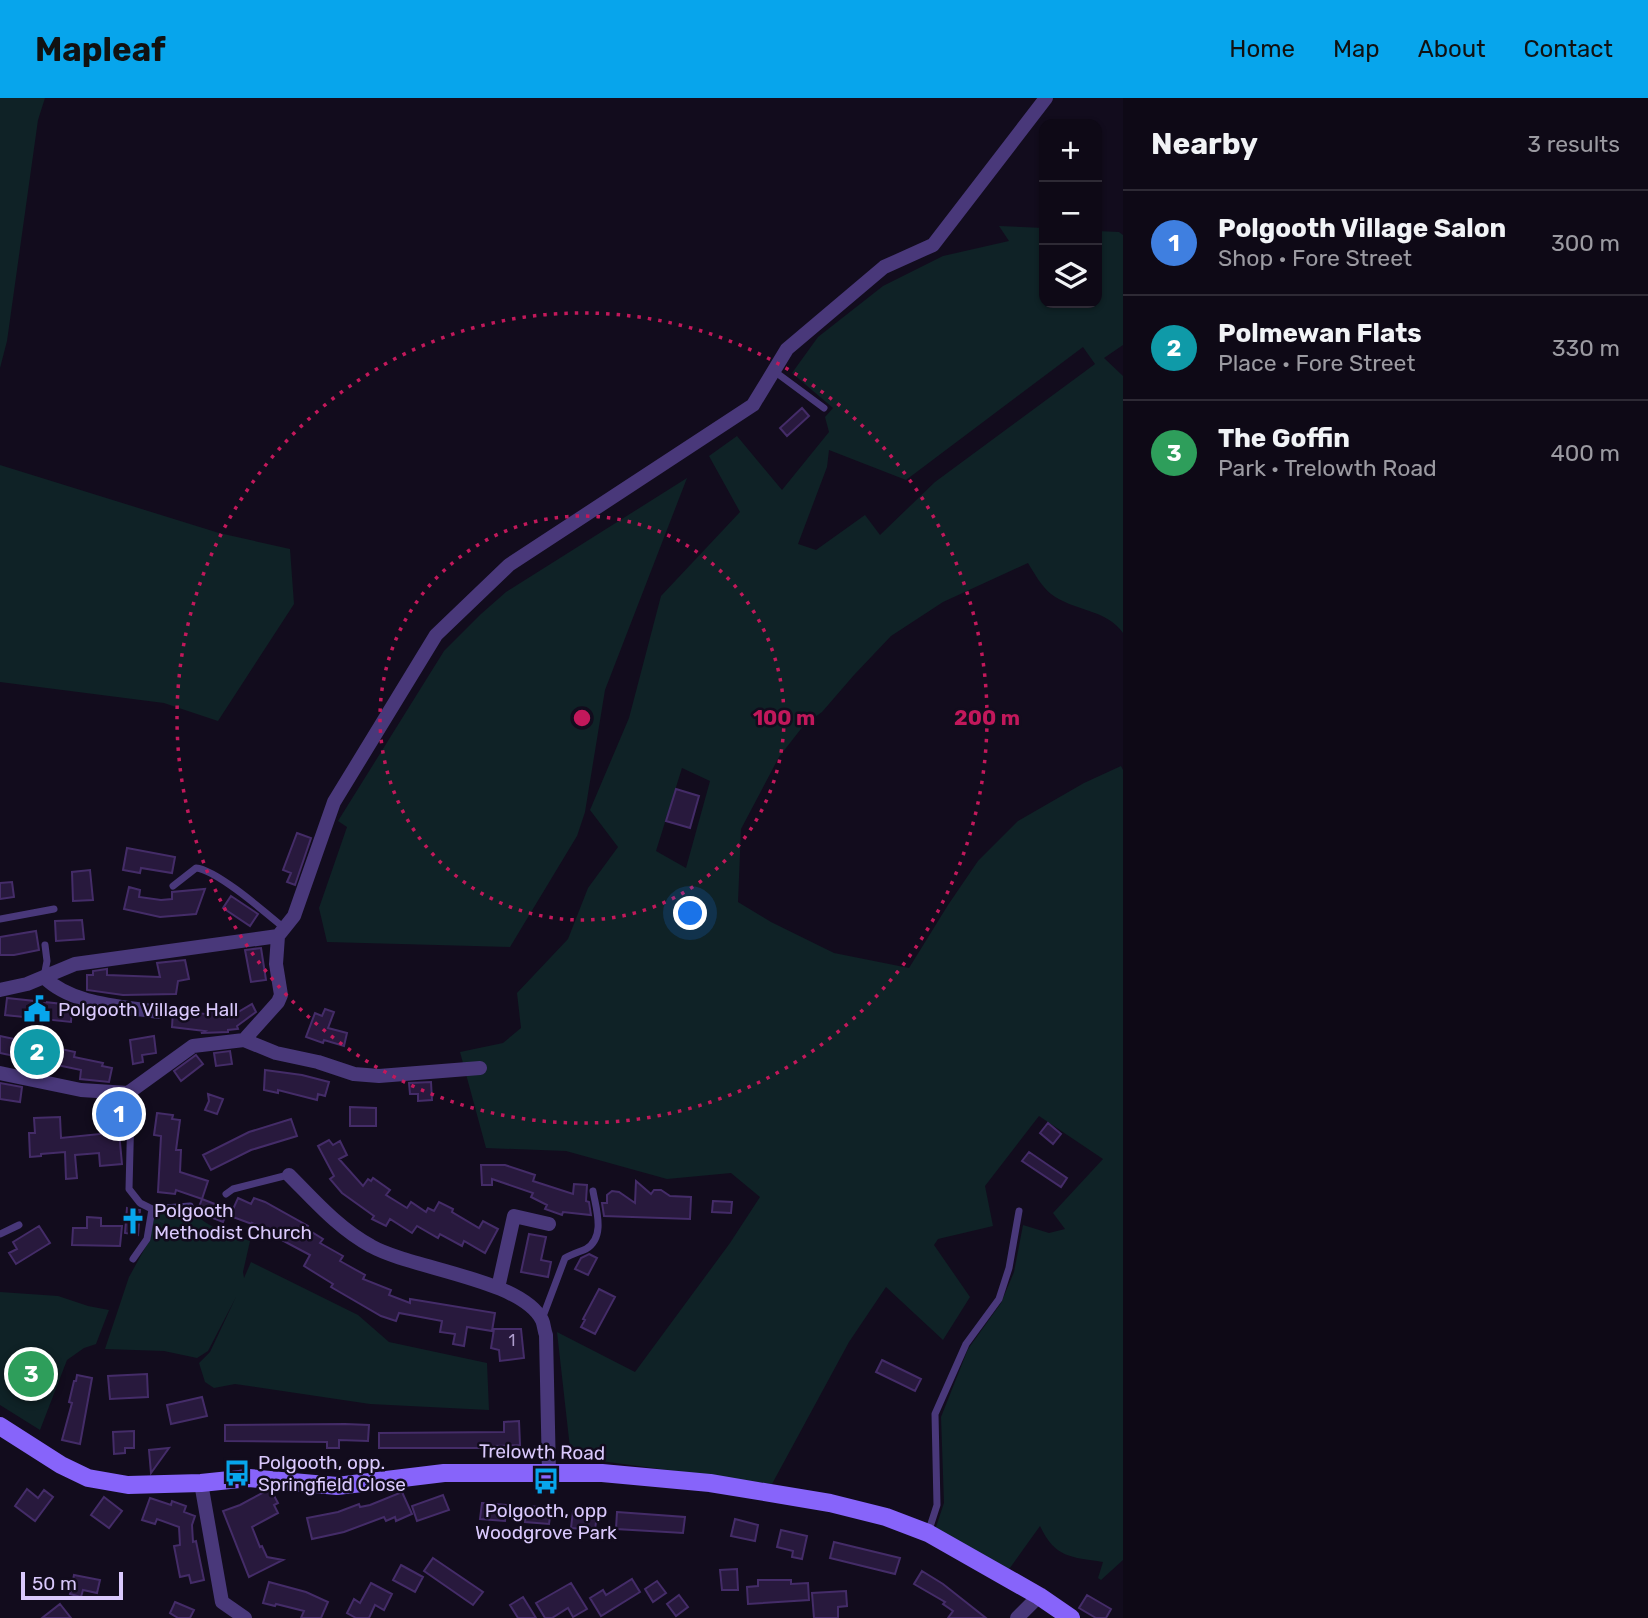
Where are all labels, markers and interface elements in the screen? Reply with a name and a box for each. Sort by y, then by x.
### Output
text: Mapleaf [35,30,166,69]
text: Home [1229,35,1295,63]
text: Map [1333,35,1380,63]
text: About [1418,35,1486,63]
text: Contact [1524,35,1613,63]
map controls [1039,119,1102,308]
button: + [1039,119,1102,182]
text: Nearby [1151,126,1258,162]
text: 3 results [1527,130,1620,158]
button: − [1039,182,1102,245]
text: Polgooth Village Salon [1218,213,1506,244]
text: 1 [1168,229,1180,257]
text: 300 m [1551,229,1620,257]
text: Shop · Fore Street [1218,244,1412,272]
button: layers [1039,245,1102,308]
text: Polmewan Flats [1218,318,1422,349]
text: 2 [1167,334,1181,362]
text: 330 m [1552,334,1620,362]
text: Place · Fore Street [1218,349,1415,377]
text: The Goffin [1218,423,1350,454]
text: 3 [1166,439,1182,467]
text: 400 m [1550,439,1620,467]
text: Park · Trelowth Road [1218,454,1437,482]
text: 100 m [753,705,815,730]
text: 200 m [954,705,1020,730]
centre of rings [570,706,594,730]
your location [673,896,707,930]
public building icon: Polgooth Village Hall [22,994,52,1024]
place label: Polgooth Village Hall [58,998,238,1021]
pin: 2 [14,1026,60,1078]
pin: 1 [96,1088,142,1140]
place label: Polgooth Methodist Church [154,1199,312,1244]
church icon: Polgooth Methodist Church [118,1206,148,1236]
house number: 1 [509,1331,515,1350]
pin: 3 [8,1348,54,1400]
street label: Trelowth Road [479,1439,605,1465]
place label: Polgooth, opp. Springfield Close [258,1451,406,1496]
bus stop icon: Polgooth, opp. Springfield Close [222,1458,252,1488]
bus stop icon: Polgooth, opp Woodgrove Park [531,1466,561,1496]
place label: Polgooth, opp Woodgrove Park [475,1499,617,1544]
scale bar [21,1569,122,1601]
text: 50 m [32,1572,77,1595]

